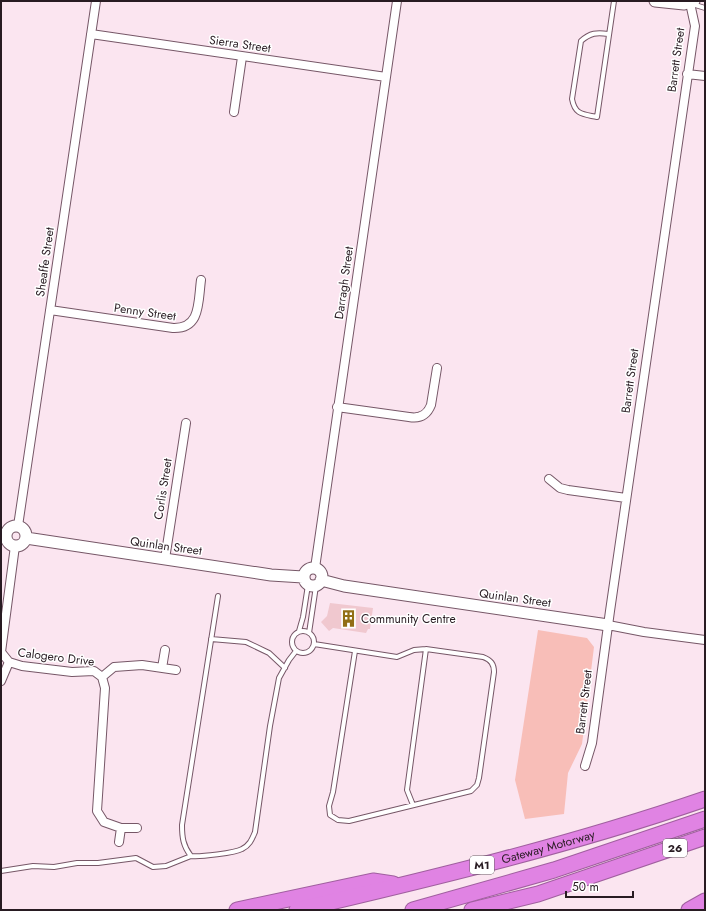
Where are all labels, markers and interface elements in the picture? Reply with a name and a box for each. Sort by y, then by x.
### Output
street label: Barrett Street [663,27,689,93]
street label: Sierra Street [208,31,272,57]
street label: Sheaffe Street [31,226,59,298]
street label: Darragh Street [330,245,358,321]
street label: Penny Street [113,299,177,325]
street label: Barrett Street [617,348,643,414]
street label: Corlis Street [149,457,177,521]
street label: Quinlan Street [129,532,203,560]
street label: Quinlan Street [478,584,552,612]
building icon: Community Centre [338,609,358,629]
place label: Community Centre [361,610,456,628]
street label: Calogero Drive [17,643,95,671]
street label: Barrett Street [571,669,597,735]
street label: Gateway Motorway [500,825,598,869]
road number: 26 [663,839,687,857]
road number: M1 [470,856,494,874]
scale bar [566,873,633,899]
text: 50 m [572,878,599,896]

